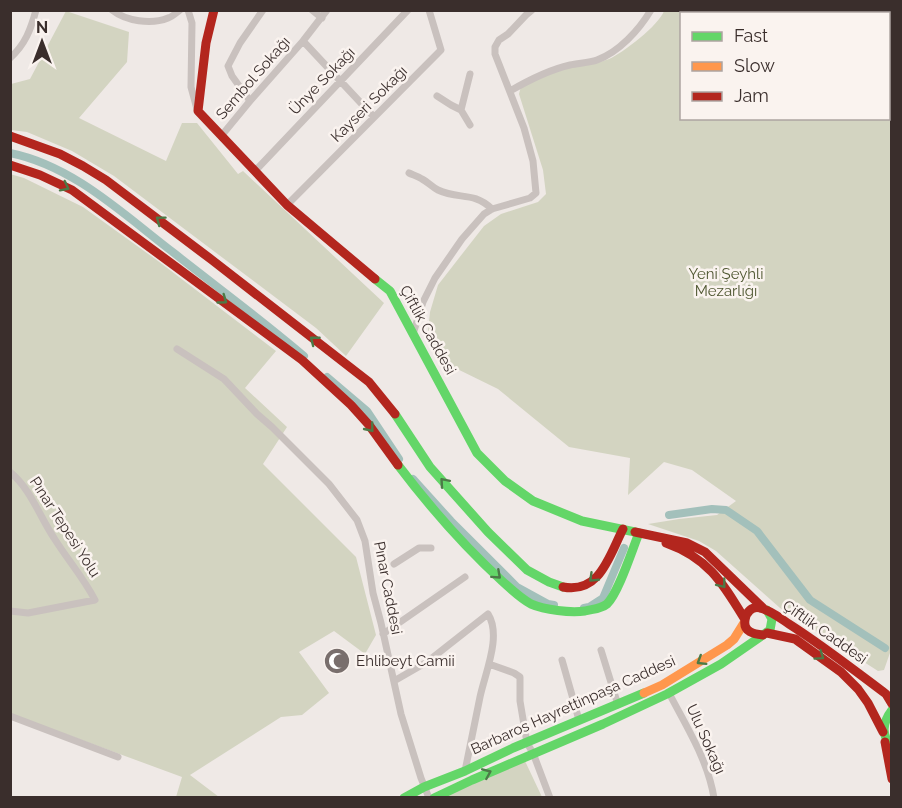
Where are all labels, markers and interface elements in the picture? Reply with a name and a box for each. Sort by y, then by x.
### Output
north arrow [12,12,72,72]
legend [680,12,890,120]
text: N [36,18,48,37]
text: Fast [734,25,768,46]
street label: Sembol Sokağı [212,33,294,123]
street label: Ünye Sokağı [285,43,359,119]
text: Slow [734,55,775,76]
street label: Kayseri Sokağı [327,62,411,146]
text: Jam [734,85,769,106]
one-way arrow [58,180,69,191]
one-way arrow [155,217,166,228]
park label: Yeni Şeyhli Mezarlığı [689,265,763,300]
street label: Çiftlik Caddesi [396,282,460,378]
one-way arrow [216,293,227,304]
one-way arrow [310,336,321,347]
one-way arrow [363,421,374,432]
street label: Pınar Tepesi Yolu [26,473,104,581]
one-way arrow [440,478,451,489]
street label: Pınar Caddesi [370,540,406,636]
one-way arrow [490,568,500,579]
one-way arrow [590,571,600,582]
one-way arrow [715,578,726,589]
street label: Çiftlik Caddesi [779,596,871,668]
mosque icon: Ehlibeyt Camii [322,646,352,676]
one-way arrow [813,649,824,660]
place label: Ehlibeyt Camii [356,652,455,670]
street label: Barbaros Hayrettinpaşa Caddesi [468,652,678,758]
one-way arrow [697,654,707,666]
street label: Ulu Sokağı [683,701,729,777]
one-way arrow [481,768,492,780]

